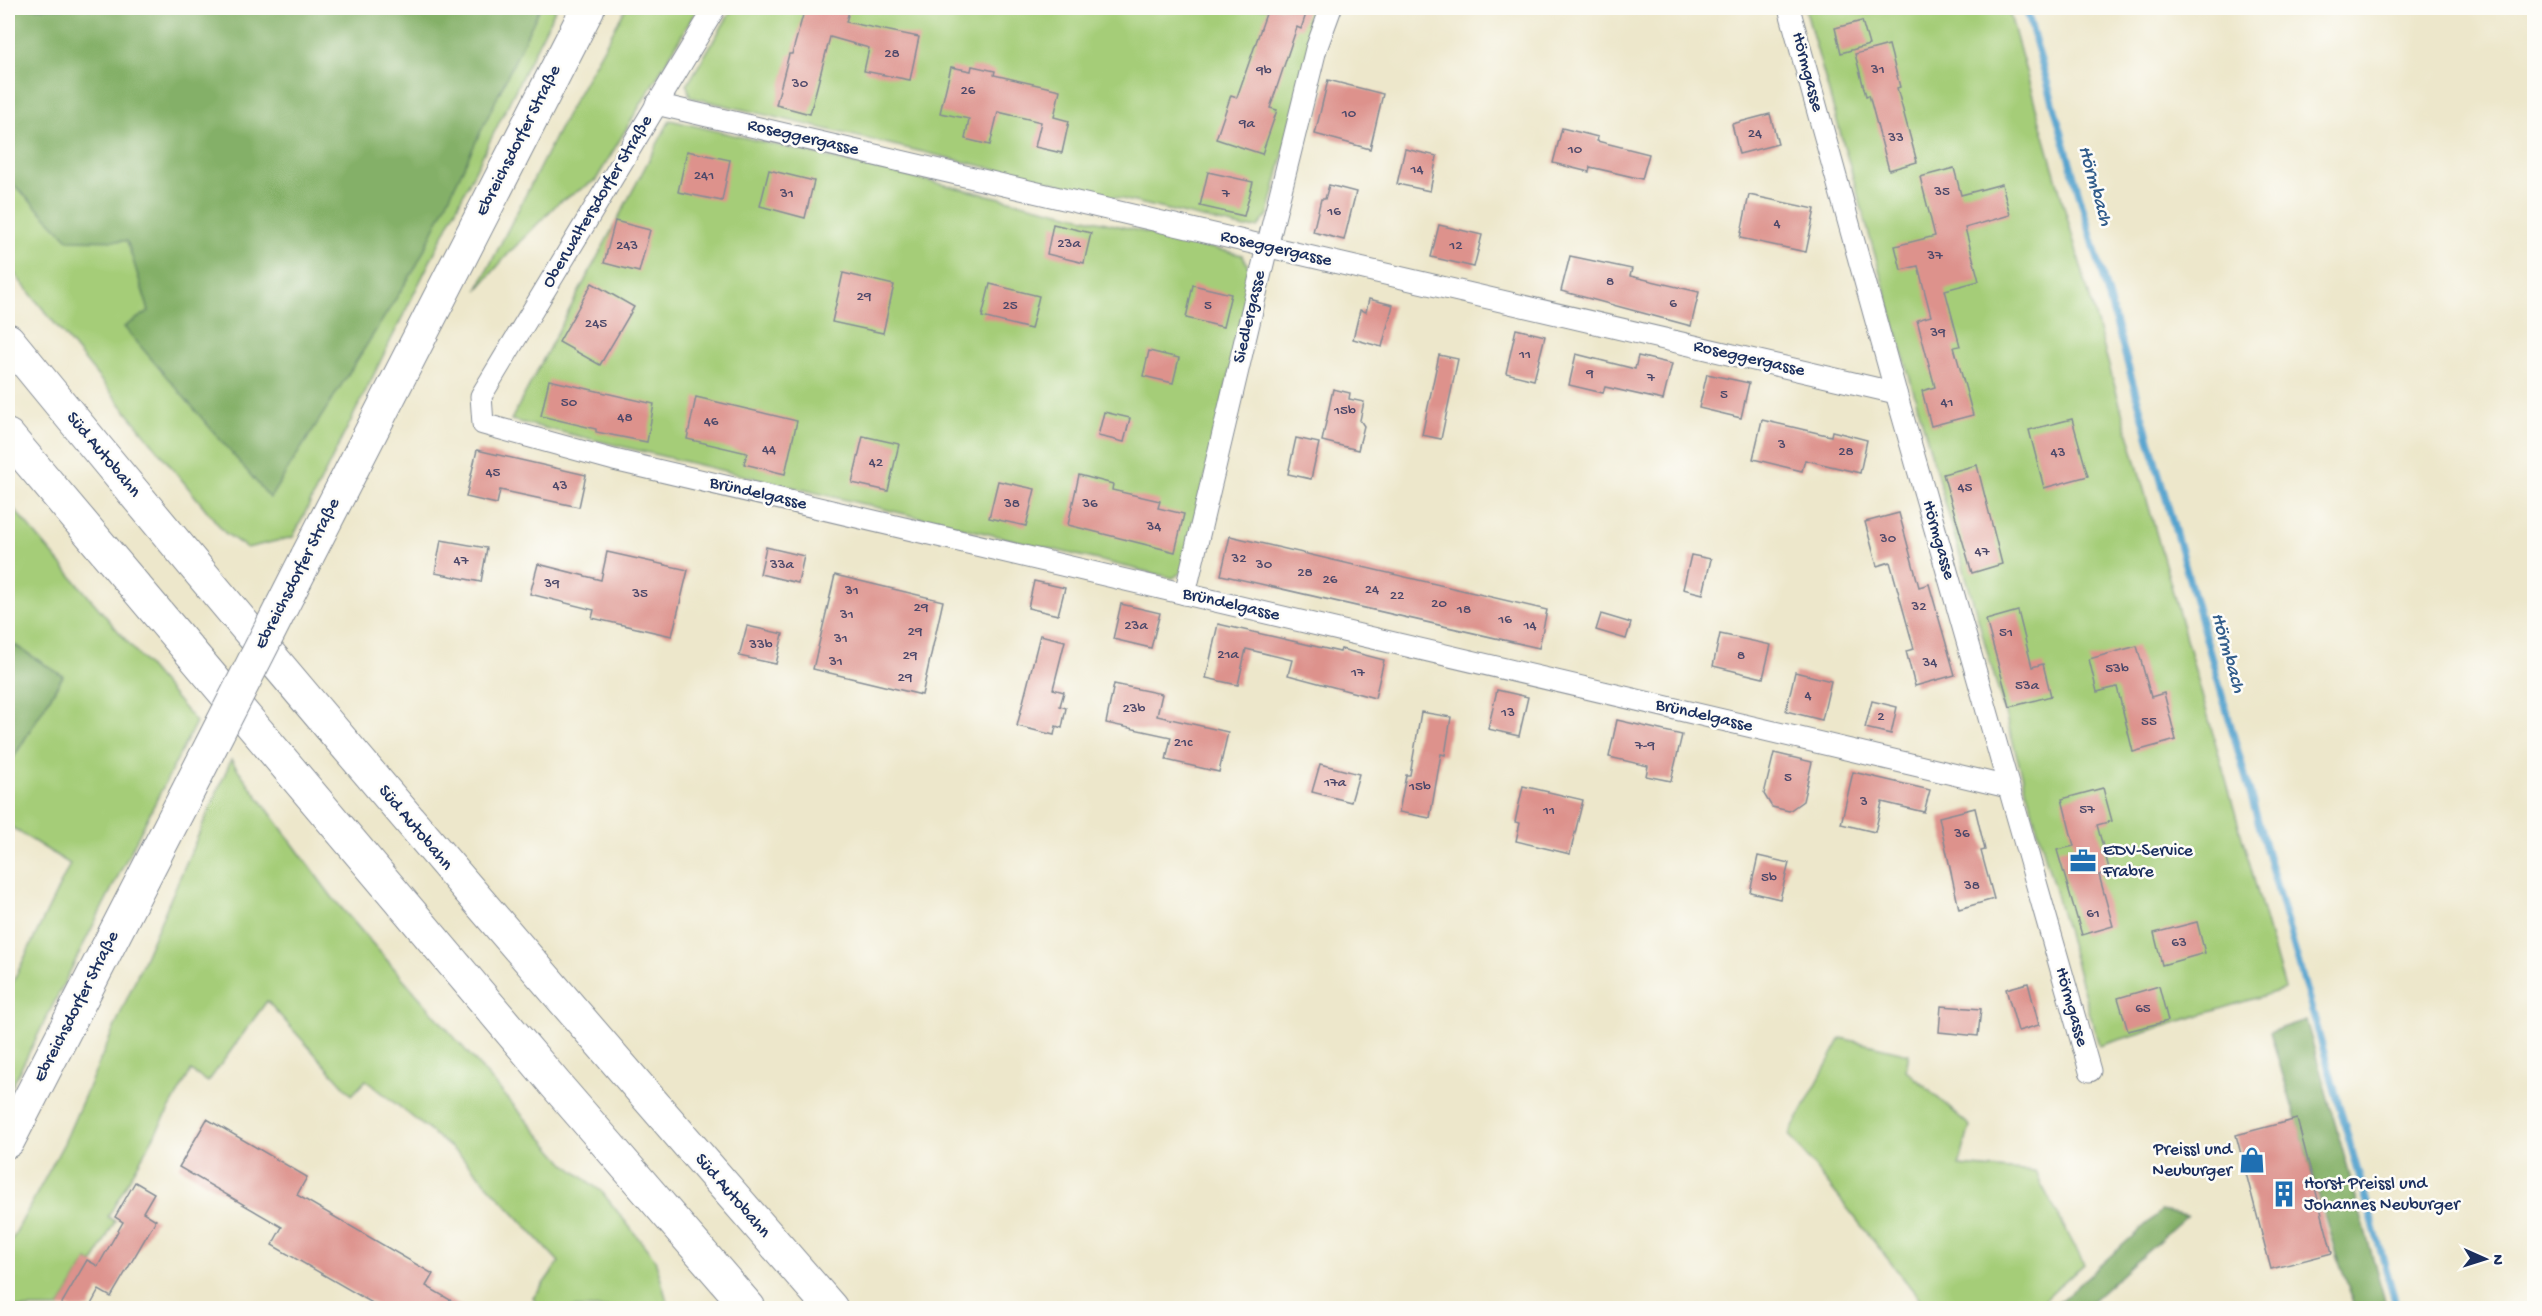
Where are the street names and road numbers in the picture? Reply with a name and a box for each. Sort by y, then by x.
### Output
street label: Hörmgasse [1786,30,1828,115]
street label: Ebreichsdorfer Straße [472,61,567,220]
street label: Oberwaltersdorfer Straße [538,111,658,292]
street label: Roseggergasse [745,115,861,161]
street label: Roseggergasse [1218,226,1334,272]
street label: Siedlergasse [1229,268,1271,365]
street label: Roseggergasse [1691,336,1807,382]
street label: Süd Autobahn [61,408,145,502]
street label: Bründelgasse [706,472,809,516]
street label: Ebreichsdorfer Straße [251,494,346,653]
street label: Hörmgasse [1917,498,1960,583]
street label: Bründelgasse [1179,583,1282,627]
street label: Bründelgasse [1652,694,1755,738]
street label: Süd Autobahn [373,781,457,875]
street label: Ebreichsdorfer Straße [30,927,125,1086]
street label: Hörmgasse [2050,965,2093,1050]
street label: Süd Autobahn [690,1149,775,1243]

